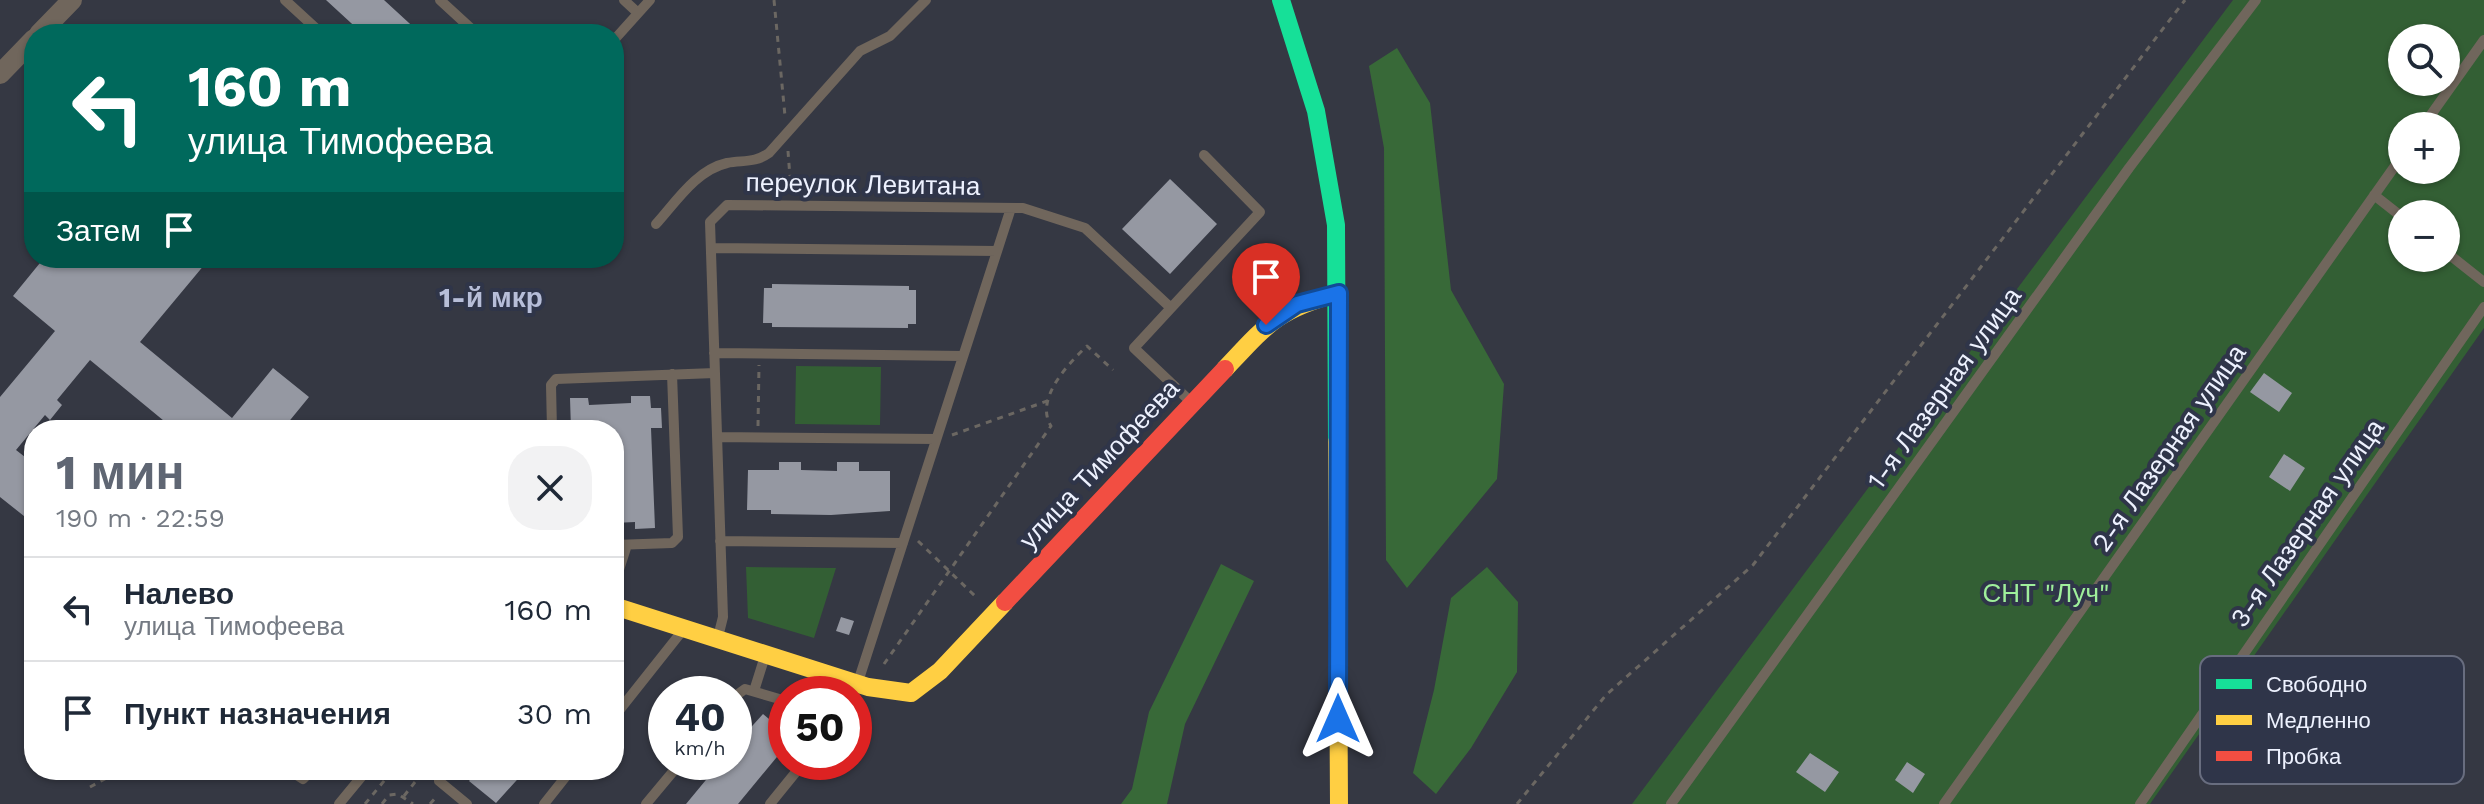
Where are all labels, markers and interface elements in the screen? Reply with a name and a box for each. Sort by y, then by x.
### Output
map controls [2388,24,2460,272]
button: search [2388,24,2460,96]
text: 160 m [188,54,351,120]
icon: left [56,56,160,160]
button: + [2388,112,2460,184]
text: улица Тимофеева [188,121,493,163]
street label: переулок Левитана [745,167,981,201]
button: − [2388,200,2460,272]
icon: arrive [157,208,201,252]
text: Затем [56,213,141,248]
pin [1232,243,1300,325]
icon: arrive [1244,255,1288,299]
district label: 1-й мкр [439,281,543,314]
street label: 1-я Лазерная улица [1861,281,2027,494]
street label: 2-я Лазерная улица [2086,338,2252,557]
street label: улица Тимофеева [1013,373,1185,555]
street label: 3-я Лазерная улица [2224,413,2390,633]
text: 1 мин [56,444,184,501]
button: close [508,446,592,530]
text: 190 m · 22:59 [56,503,225,533]
text: Налево [124,576,234,611]
park label: СНТ "Луч" [1982,578,2110,608]
icon: left [56,587,100,631]
text: 160 m [505,592,592,627]
text: улица Тимофеева [124,611,344,641]
legend [2200,656,2464,784]
text: Свободно [2266,672,2367,697]
speed limit sign: 50 [768,676,872,780]
position arrow [1296,677,1380,761]
icon: arrive [56,691,100,735]
text: 40 [674,694,726,741]
text: Пункт назначения [124,696,391,731]
text: 30 m [517,696,592,731]
text: Медленно [2266,708,2371,733]
text: km/h [674,736,726,760]
text: Пробка [2266,744,2342,769]

